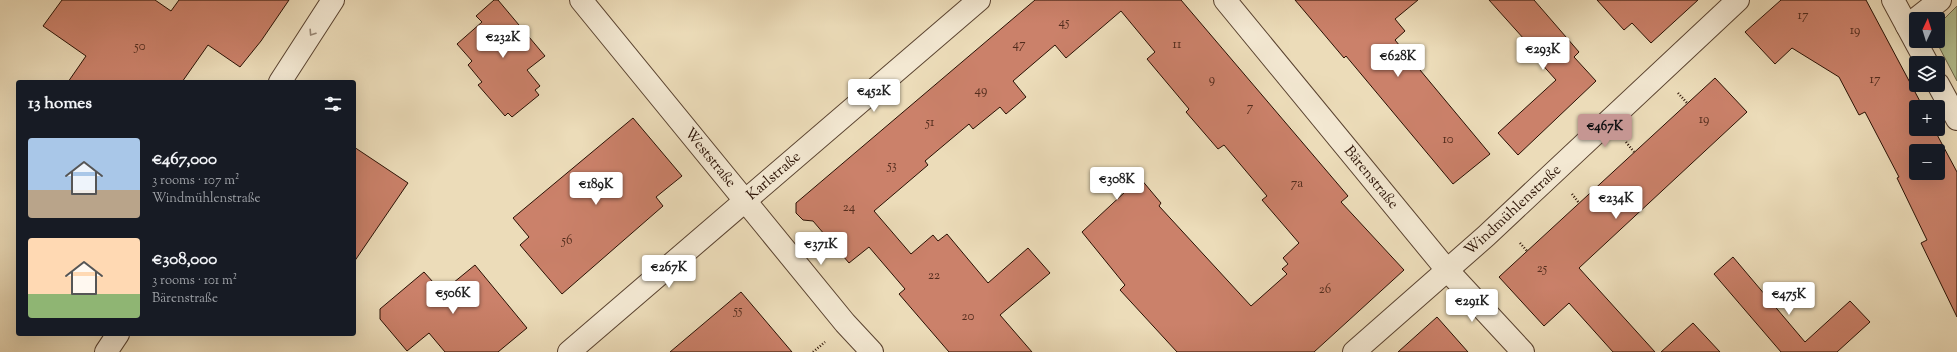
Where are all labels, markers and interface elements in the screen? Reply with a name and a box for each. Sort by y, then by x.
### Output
house number: 17 [1798,7,1809,25]
north arrow [1909,12,1945,48]
map controls [1909,12,1945,180]
house number: 45 [1059,14,1070,32]
house number: 19 [1850,22,1860,40]
pin: €232K [475,25,531,59]
one-way arrow [309,29,317,36]
text: €232K [486,29,520,47]
house number: 47 [1012,36,1026,54]
house number: 11 [1173,36,1182,54]
pin: €293K [1515,37,1571,71]
house number: 50 [133,38,146,56]
text: €293K [1526,41,1560,59]
pin: €628K [1370,44,1426,78]
text: €628K [1380,48,1416,66]
button: layers [1909,56,1945,92]
house number: 9 [1209,71,1215,89]
house number: 17 [1870,71,1881,89]
pin: €452K [846,79,902,113]
house number: 49 [975,82,987,100]
text: €452K [857,83,891,101]
text: 13 homes [28,92,92,116]
icon: filters [322,93,344,115]
house number: 7 [1247,99,1254,117]
button: + [1909,100,1945,136]
house number: 19 [1699,111,1709,129]
house number: 51 [925,114,935,132]
pin: €467K [1577,114,1633,148]
text: €467K [1587,118,1623,136]
street label: Weststraße [679,124,741,192]
house number: 10 [1442,131,1454,149]
street label: Bärenstraße [1339,142,1403,214]
button: − [1909,144,1945,180]
street label: Karlstraße [742,147,806,206]
text: €467,000 [152,148,217,172]
icon: home [60,154,108,202]
house number: 53 [886,157,897,175]
street label: Windmühlenstraße [1460,160,1566,261]
pin: €308K [1089,167,1145,201]
text: €308K [1099,171,1135,189]
text: 3 rooms · 107 m² [152,172,239,190]
pin: €189K [568,172,624,206]
house number: 7a [1291,175,1303,193]
text: €189K [579,176,613,194]
pin: €234K [1588,186,1644,220]
text: Windmühlenstraße [152,190,261,208]
text: €234K [1598,190,1634,208]
house number: 24 [843,199,856,217]
house number: 56 [561,232,572,250]
pin: €371K [793,232,849,266]
text: €371K [804,236,838,254]
text: €308,000 [152,248,217,272]
icon: home [60,254,108,302]
pin: €267K [641,255,697,289]
text: €267K [651,259,687,277]
house number: 25 [1537,260,1548,278]
house number: 22 [928,267,940,285]
text: 3 rooms · 101 m² [152,272,237,290]
pin: €506K [425,281,481,315]
house number: 26 [1319,281,1331,299]
pin: €475K [1761,282,1817,316]
text: €506K [435,285,471,303]
text: €475K [1772,286,1806,304]
pin: €291K [1444,289,1500,323]
text: Bärenstraße [152,290,218,308]
text: €291K [1455,293,1489,311]
house number: 55 [732,302,743,320]
house number: 20 [962,308,975,326]

